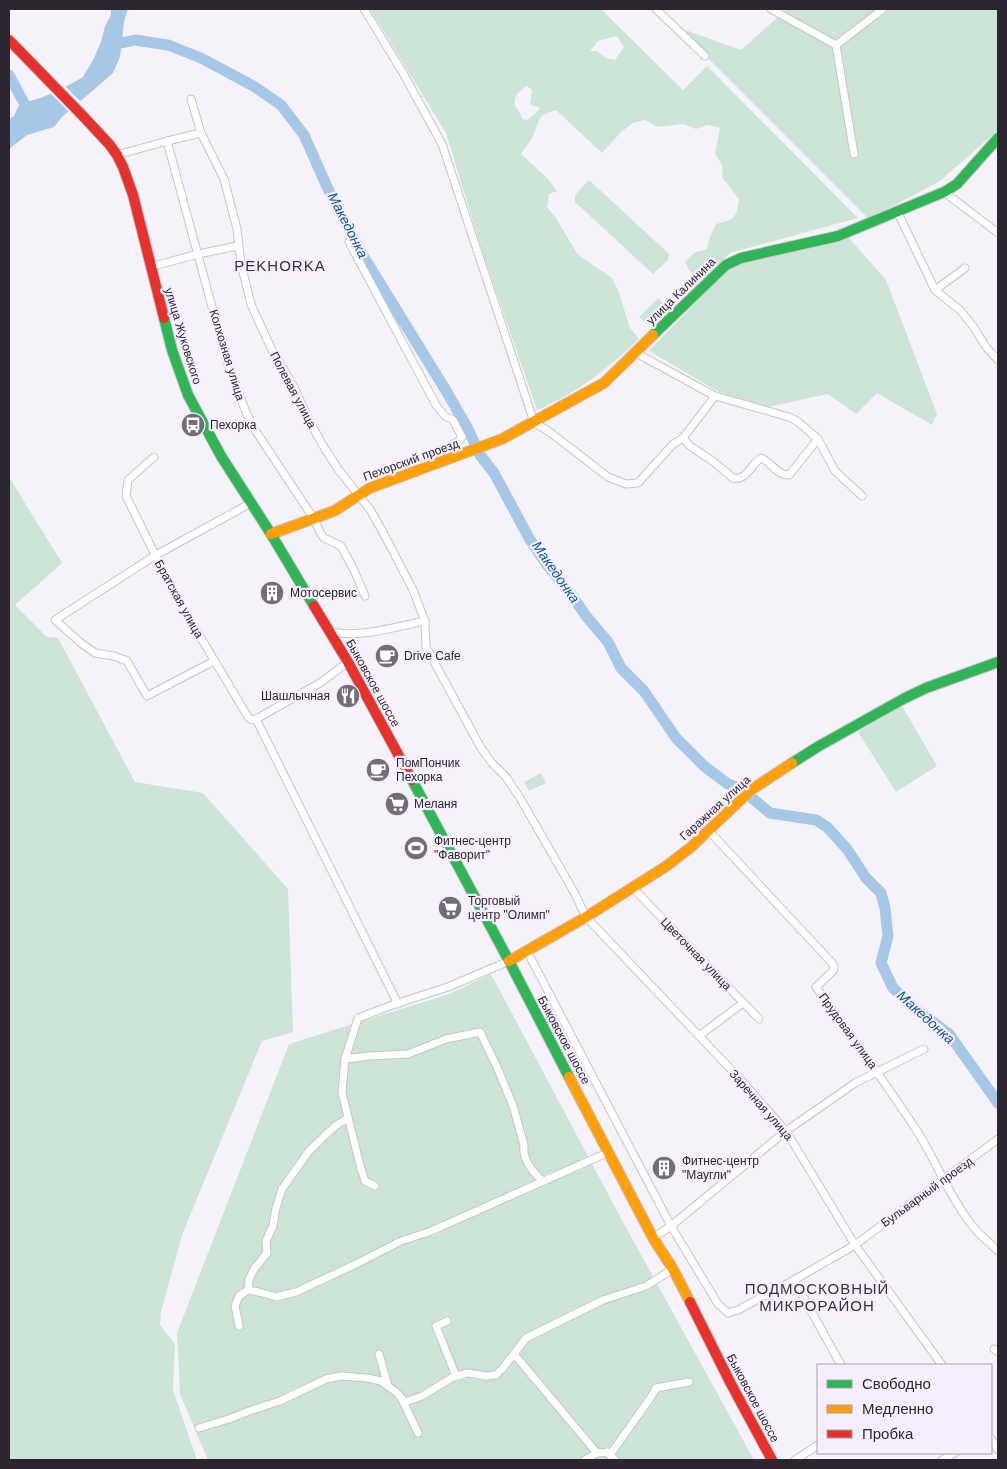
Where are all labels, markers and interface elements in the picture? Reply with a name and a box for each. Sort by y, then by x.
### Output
water label: Македонка [325,190,371,261]
street label: улица Калинина [644,254,719,327]
district label: PEKHORKA [234,257,326,274]
street label: улица Жуковского [162,286,204,386]
street label: Колхозная улица [207,308,248,403]
street label: Полевая улица [267,349,319,431]
bus stop icon: Пехорка [180,412,206,438]
place label: Пехорка [210,418,257,432]
street label: Пехорский проезд [361,436,461,484]
water label: Македонка [529,538,583,606]
street label: Братская улица [152,557,206,641]
building icon: Мотосервис [259,580,285,606]
place label: Мотосервис [290,586,357,600]
street label: Быковское шоссе [343,637,403,729]
cafe icon: Drive Cafe [374,643,400,669]
place label: Drive Cafe [404,649,461,663]
restaurant icon: Шашлычная [335,683,361,709]
place label: Шашлычная [261,689,330,703]
place label: ПомПончик Пехорка [396,756,460,784]
cafe icon: ПомПончик Пехорка [365,757,391,783]
street label: Гаражная улица [677,772,753,843]
supermarket icon: Меланя [384,791,410,817]
place label: Меланя [414,797,457,811]
place label: Фитнес-центр "Фаворит" [434,834,511,862]
sports icon: Фитнес-центр "Фаворит" [403,835,429,861]
place label: Торговый центр "Олимп" [468,894,550,922]
supermarket icon: Торговый центр "Олимп" [437,895,463,921]
street label: Цветочная улица [658,915,734,993]
water label: Македонка [894,987,958,1047]
street label: Прудовая улица [816,990,880,1072]
street label: Быковское шоссе [535,994,593,1087]
street label: Заречная улица [726,1067,796,1144]
place label: Фитнес-центр "Маугли" [682,1154,759,1182]
street label: Бульварный проезд [878,1154,976,1230]
building icon: Фитнес-центр "Маугли" [651,1155,677,1181]
district label: ПОДМОСКОВНЫЙ МИКРОРАЙОН [745,1280,889,1314]
street label: Быковское шоссе [724,1352,782,1445]
legend [817,1364,992,1454]
text: Свободно [862,1375,931,1392]
text: Медленно [862,1400,933,1417]
text: Пробка [862,1425,914,1442]

